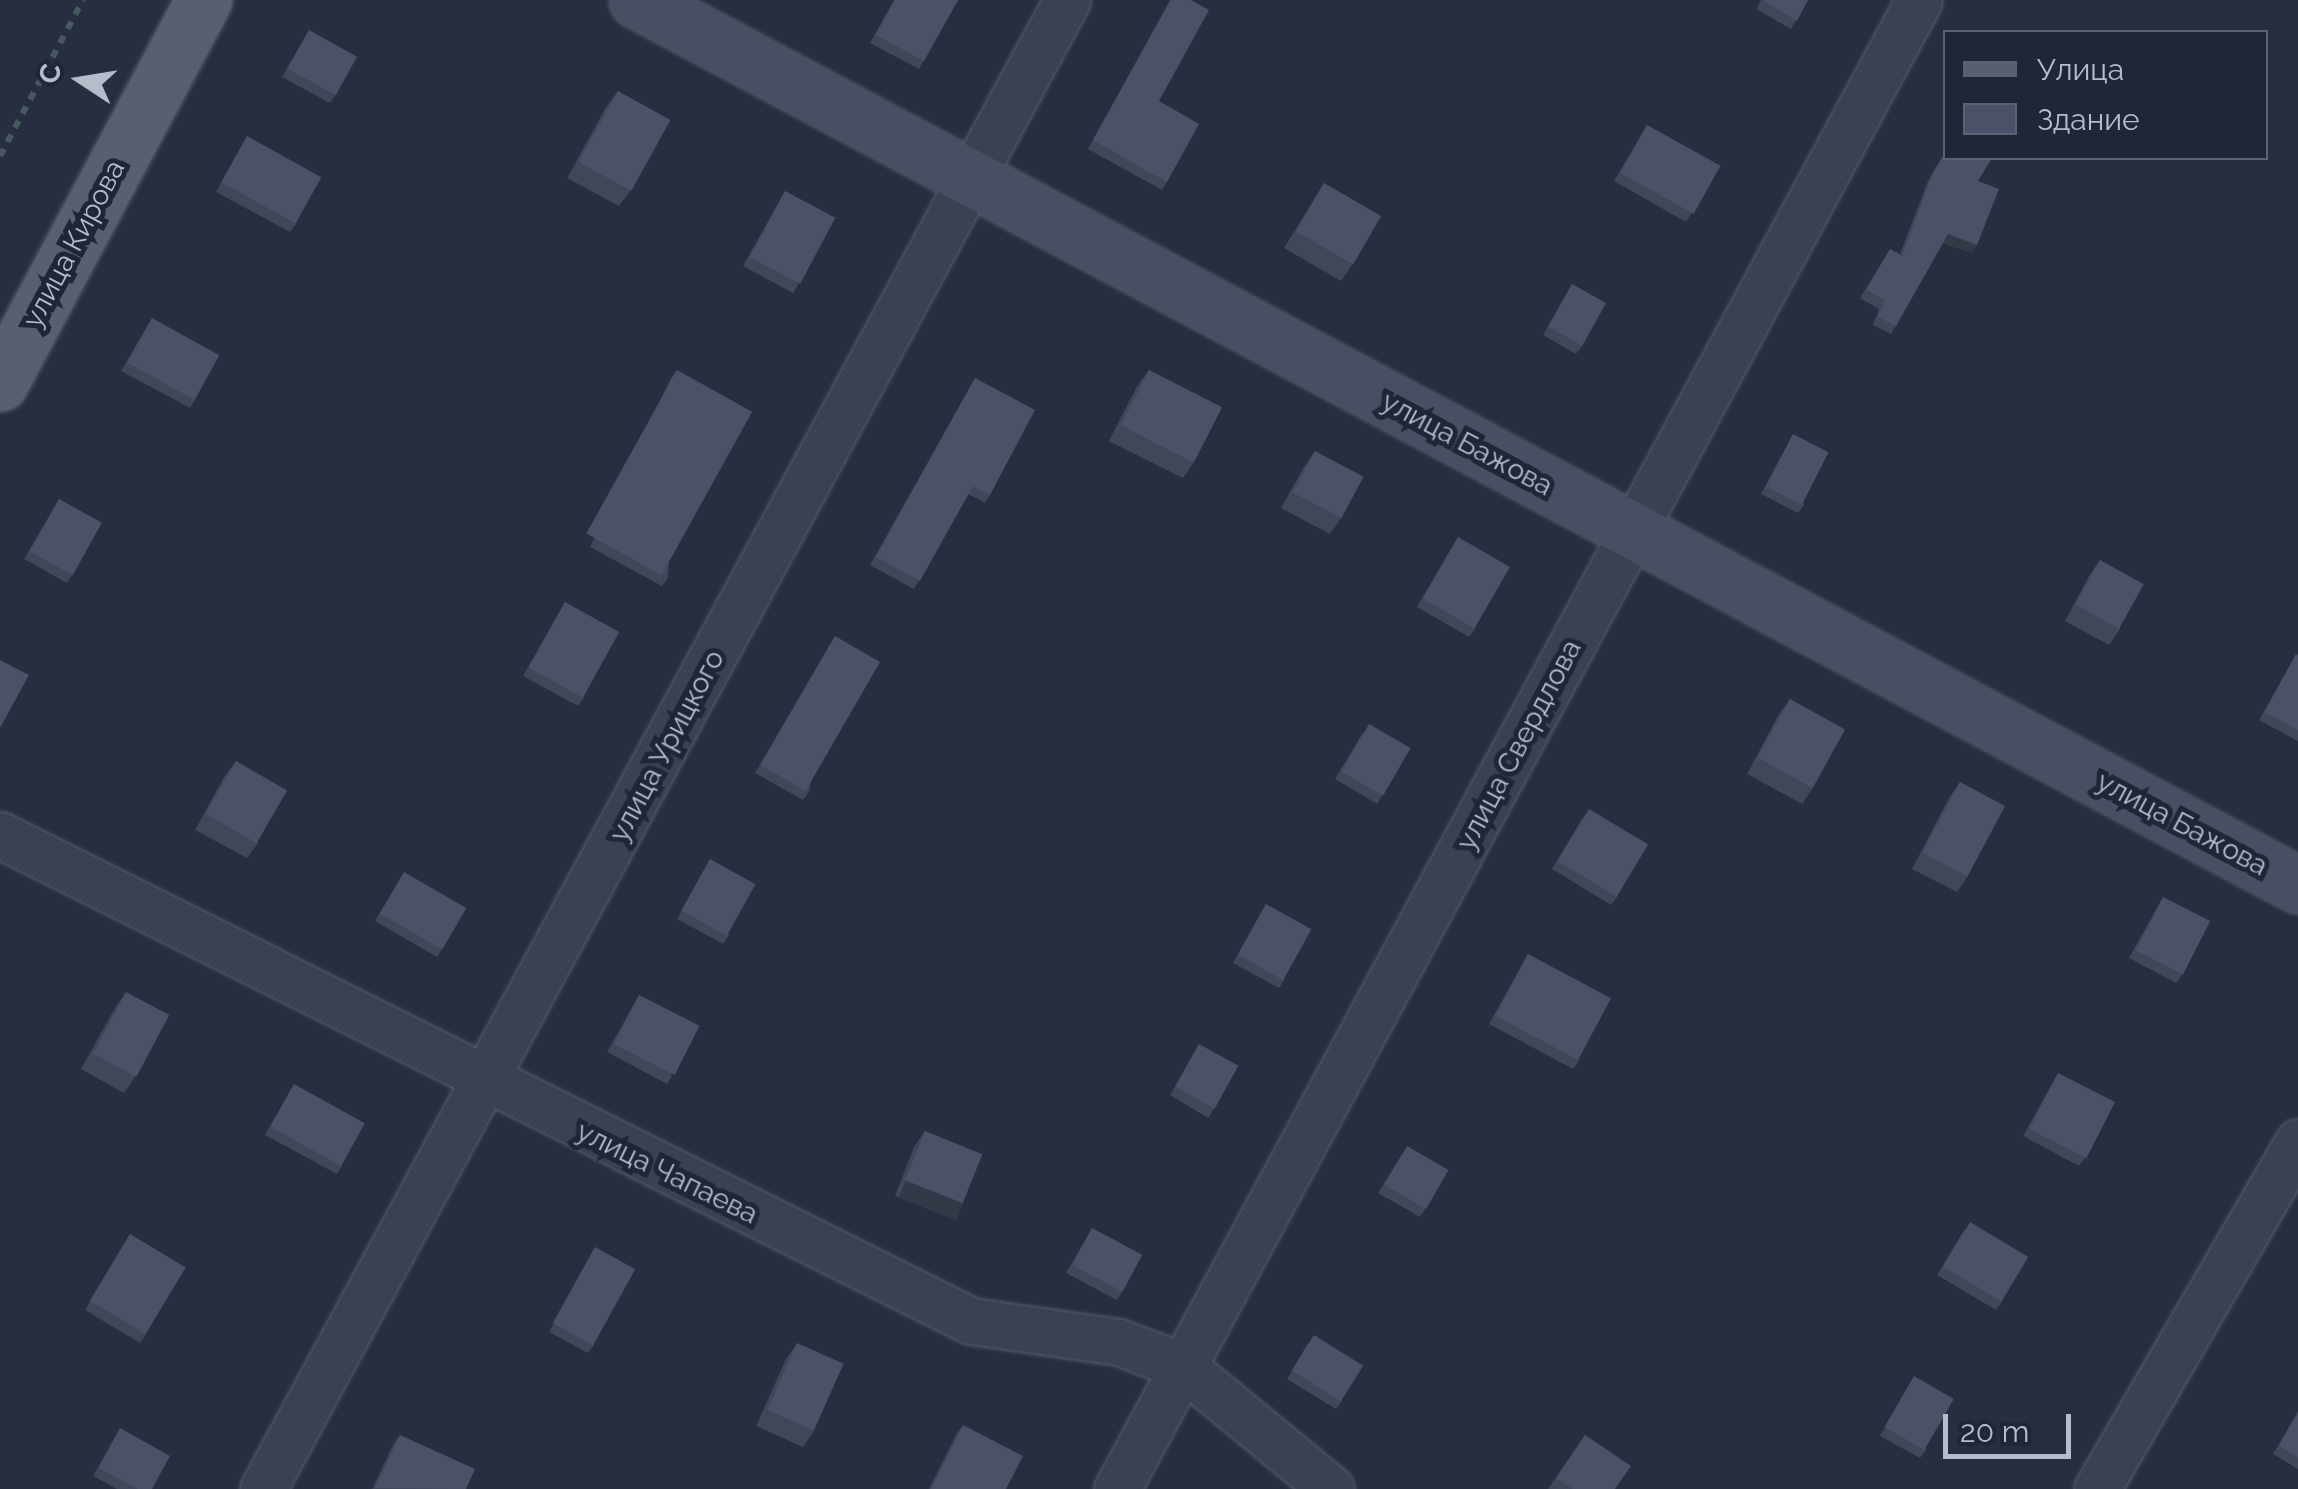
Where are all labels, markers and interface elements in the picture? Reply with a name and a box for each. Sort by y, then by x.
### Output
north arrow [30,30,130,130]
legend [1943,30,2268,160]
text: Улица [2037,52,2124,87]
text: С [32,61,68,86]
text: Здание [2037,102,2140,137]
street label: улица Кирова [16,154,132,334]
street label: улица Бажова [1376,385,1558,503]
street label: улица Свердлова [1449,634,1589,856]
street label: улица Урицкого [602,644,732,848]
street label: улица Бажова [2091,765,2273,883]
street label: улица Чапаева [571,1115,763,1231]
scale bar [1948,1394,2076,1456]
text: 20 m [1960,1414,2029,1449]

